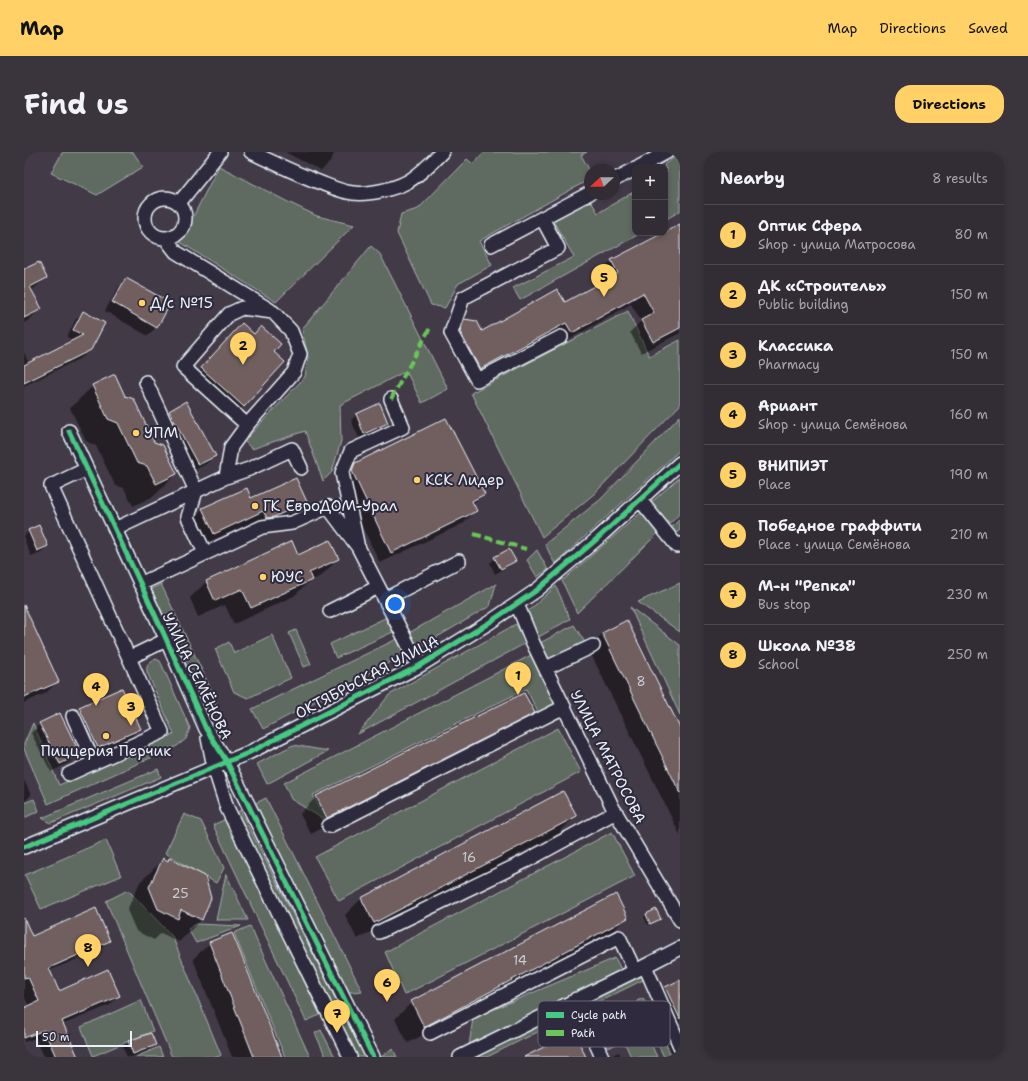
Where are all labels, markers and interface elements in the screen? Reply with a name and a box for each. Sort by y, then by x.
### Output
text: Map [20,16,64,41]
text: Map [828,19,858,37]
text: Directions [880,19,946,37]
text: Saved [968,19,1008,37]
text: Find us [24,85,129,123]
button: Directions [895,85,1004,123]
north arrow [584,164,620,200]
map controls [632,164,668,236]
button: + [632,164,668,200]
text: Nearby [720,167,785,189]
text: 8 results [932,170,988,187]
button: − [632,200,668,236]
text: Оптик Сфера [758,216,862,236]
text: 1 [730,226,736,243]
text: 80 m [954,226,988,243]
text: Shop · улица Матросова [758,236,916,253]
pin: 5 [591,264,617,297]
text: ДК «Строитель» [758,276,886,296]
text: 2 [728,286,738,303]
text: 150 m [950,286,988,303]
place label: Д/с №15 [150,293,213,313]
text: Public building [758,296,849,313]
marker: Д/с №15 [137,298,147,308]
pin: 2 [230,332,256,365]
text: Классика [758,336,833,356]
text: 3 [728,346,738,363]
text: 150 m [950,346,988,363]
text: Pharmacy [758,356,820,373]
text: Ариант [758,396,818,416]
text: 4 [728,406,738,423]
text: 160 m [950,406,988,423]
text: Shop · улица Семёнова [758,416,907,433]
place label: УПМ [144,423,179,443]
marker: УПМ [131,428,141,438]
text: ВНИПИЭТ [758,456,828,476]
text: 5 [729,466,737,483]
text: 190 m [949,466,988,483]
place label: КСК Лидер [425,470,504,490]
marker: КСК Лидер [412,475,422,485]
text: Place [758,476,791,493]
place label: ГК ЕвроДОМ-Урал [263,496,398,516]
marker: ГК ЕвроДОМ-Урал [250,501,260,511]
text: Победное граффити [758,516,922,536]
text: 6 [728,526,738,543]
text: 210 m [950,526,988,543]
text: Place · улица Семёнова [758,536,910,553]
place label: ЮУС [271,567,304,587]
marker: ЮУС [258,572,268,582]
text: М-н "Репка" [758,576,856,596]
text: 7 [728,586,738,603]
text: 230 m [946,586,988,603]
your location [385,594,405,614]
text: Bus stop [758,596,810,613]
street label: УЛИЦА СЕМЁНОВА [158,609,237,743]
street label: ОКТЯБРЬСКАЯ УЛИЦА [292,631,442,723]
text: Школа №38 [758,636,856,656]
text: 8 [728,646,738,663]
text: 250 m [947,646,988,663]
text: School [758,656,799,673]
pin: 1 [505,662,531,695]
pin: 4 [83,673,109,706]
house number: 8 [636,673,646,690]
street label: УЛИЦА МАТРОСОВА [566,687,650,827]
pin: 3 [118,693,144,726]
marker: Пиццерия Перчик [101,731,111,741]
place label: Пиццерия Перчик [41,741,171,761]
house number: 16 [462,849,476,866]
house number: 25 [172,885,188,902]
pin: 8 [75,934,101,967]
house number: 14 [513,952,527,969]
pin: 6 [374,969,400,1002]
pin: 7 [324,1000,350,1033]
legend [538,1001,670,1047]
text: Cycle path [571,1008,627,1023]
text: Path [571,1026,595,1041]
scale bar [36,1029,132,1048]
text: 50 m [42,1030,70,1045]

